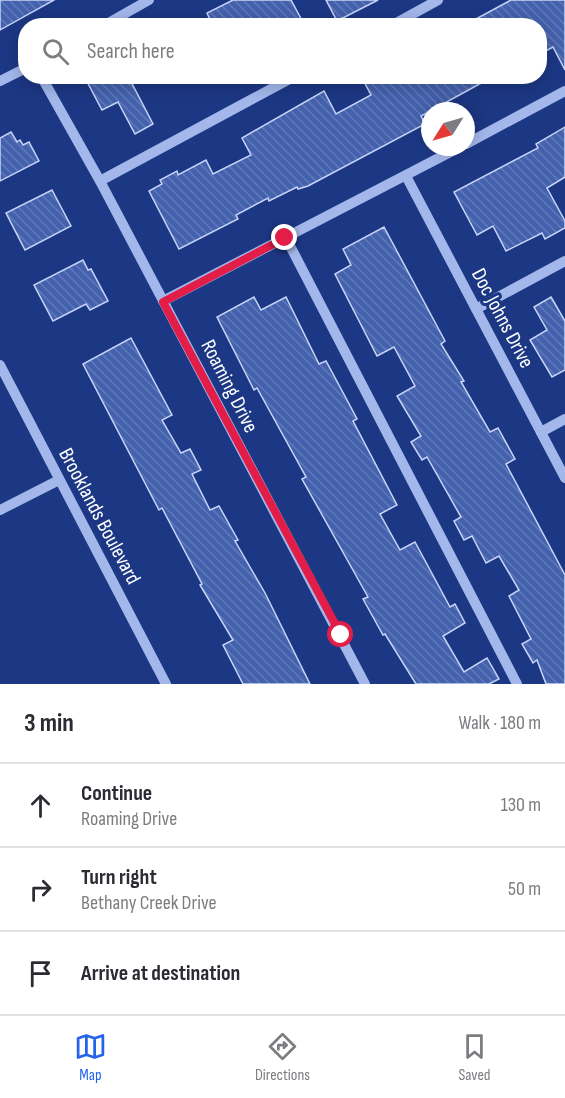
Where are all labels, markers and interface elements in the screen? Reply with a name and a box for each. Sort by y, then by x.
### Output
search box [18,18,547,84]
icon: search [39,35,72,68]
text: Search here [87,38,174,65]
north arrow [421,102,475,156]
route end [271,224,297,250]
street label: Doc Johns Drive [466,264,539,372]
street label: Roaming Drive [195,336,264,437]
street label: Brooklands Boulevard [53,444,146,589]
route start [327,621,353,647]
text: 3 min [24,708,74,739]
text: Walk · 180 m [458,711,541,735]
text: Continue [81,780,152,807]
icon: ahead [24,789,57,822]
text: 130 m [501,793,541,817]
text: Roaming Drive [81,807,177,831]
text: Turn right [81,864,157,891]
icon: right [24,873,57,906]
text: 50 m [508,877,541,901]
text: Bethany Creek Drive [81,891,217,915]
icon: arrive [24,957,57,990]
text: Arrive at destination [81,960,240,987]
tab: Map [74,1030,107,1085]
tab: Directions [255,1030,310,1085]
tab: Saved [458,1030,491,1085]

